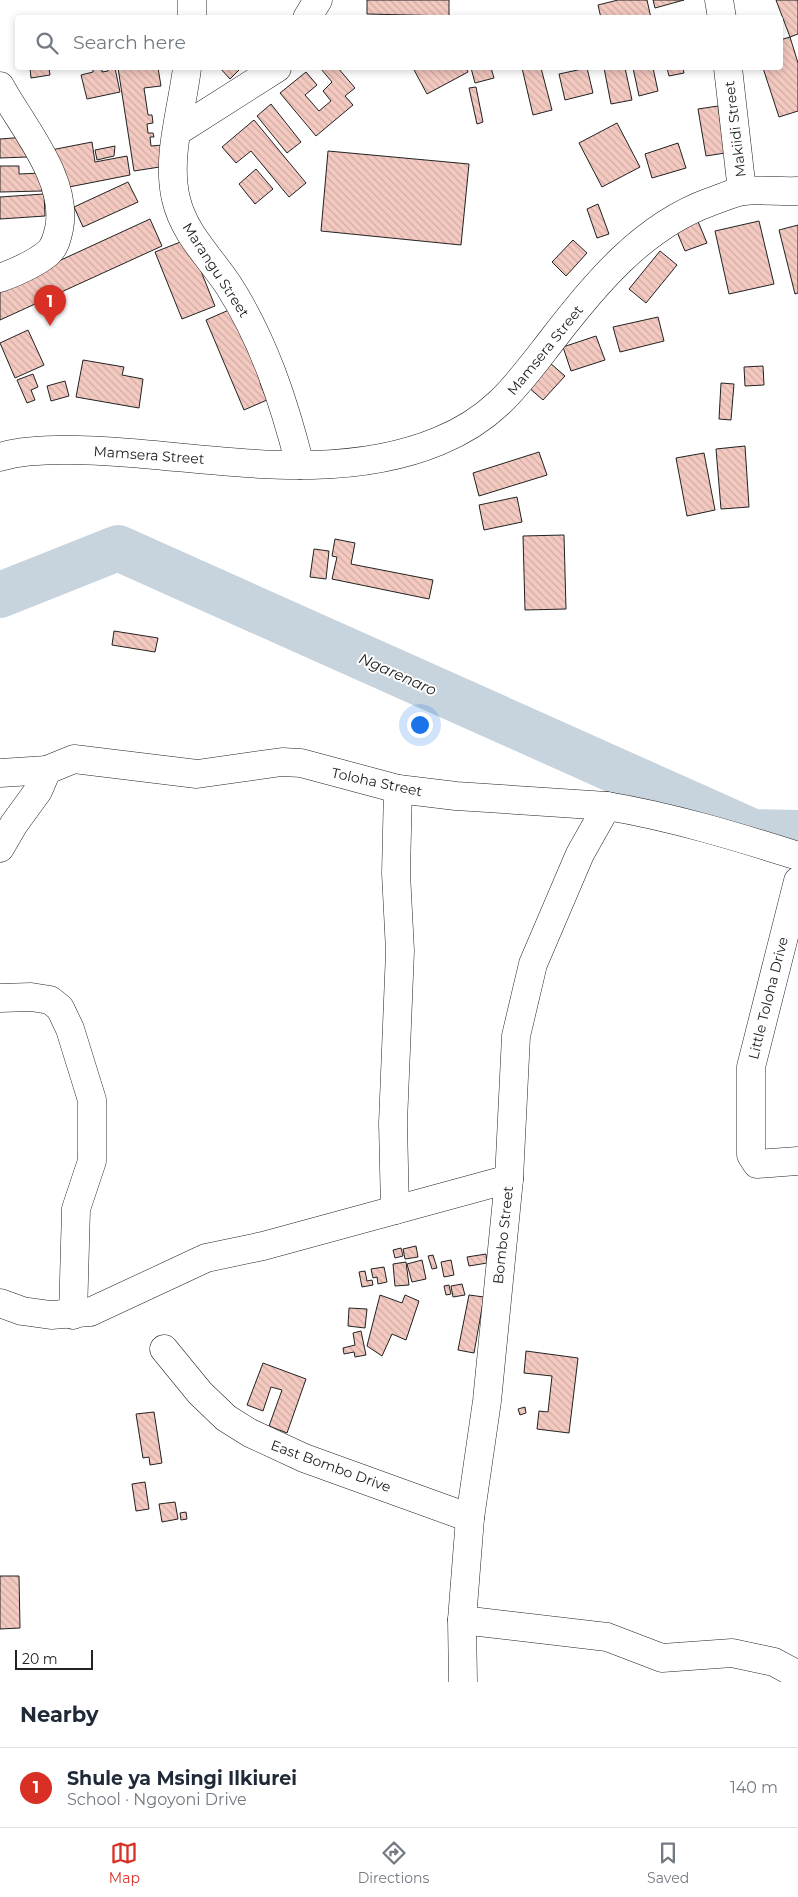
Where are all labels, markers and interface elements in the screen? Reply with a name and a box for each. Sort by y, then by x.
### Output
search box [15,15,783,70]
icon: search [33,29,61,57]
text: Search here [73,31,186,54]
street label: Makiidi Street [720,80,750,178]
street label: Marangu Street [179,219,254,321]
pin: 1 [34,285,66,326]
street label: Mamsera Street [503,301,587,399]
street label: Mamsera Street [93,442,205,468]
water label: Ngarenaro [356,648,440,700]
your location [407,712,433,738]
street label: Toloha Street [330,764,424,800]
street label: Little Toloha Drive [744,935,792,1061]
street label: Bombo Street [489,1185,517,1285]
street label: East Bombo Drive [268,1436,394,1496]
scale bar [15,1647,92,1670]
text: 20 m [22,1650,58,1668]
text: Nearby [20,1702,99,1727]
text: Shule ya Msingi Ilkiurei [67,1767,297,1790]
text: 1 [33,1778,39,1797]
text: 140 m [730,1778,778,1797]
text: School · Ngoyoni Drive [67,1790,247,1809]
tab: Map [109,1839,140,1887]
tab: Directions [358,1839,429,1887]
tab: Saved [647,1839,689,1887]

